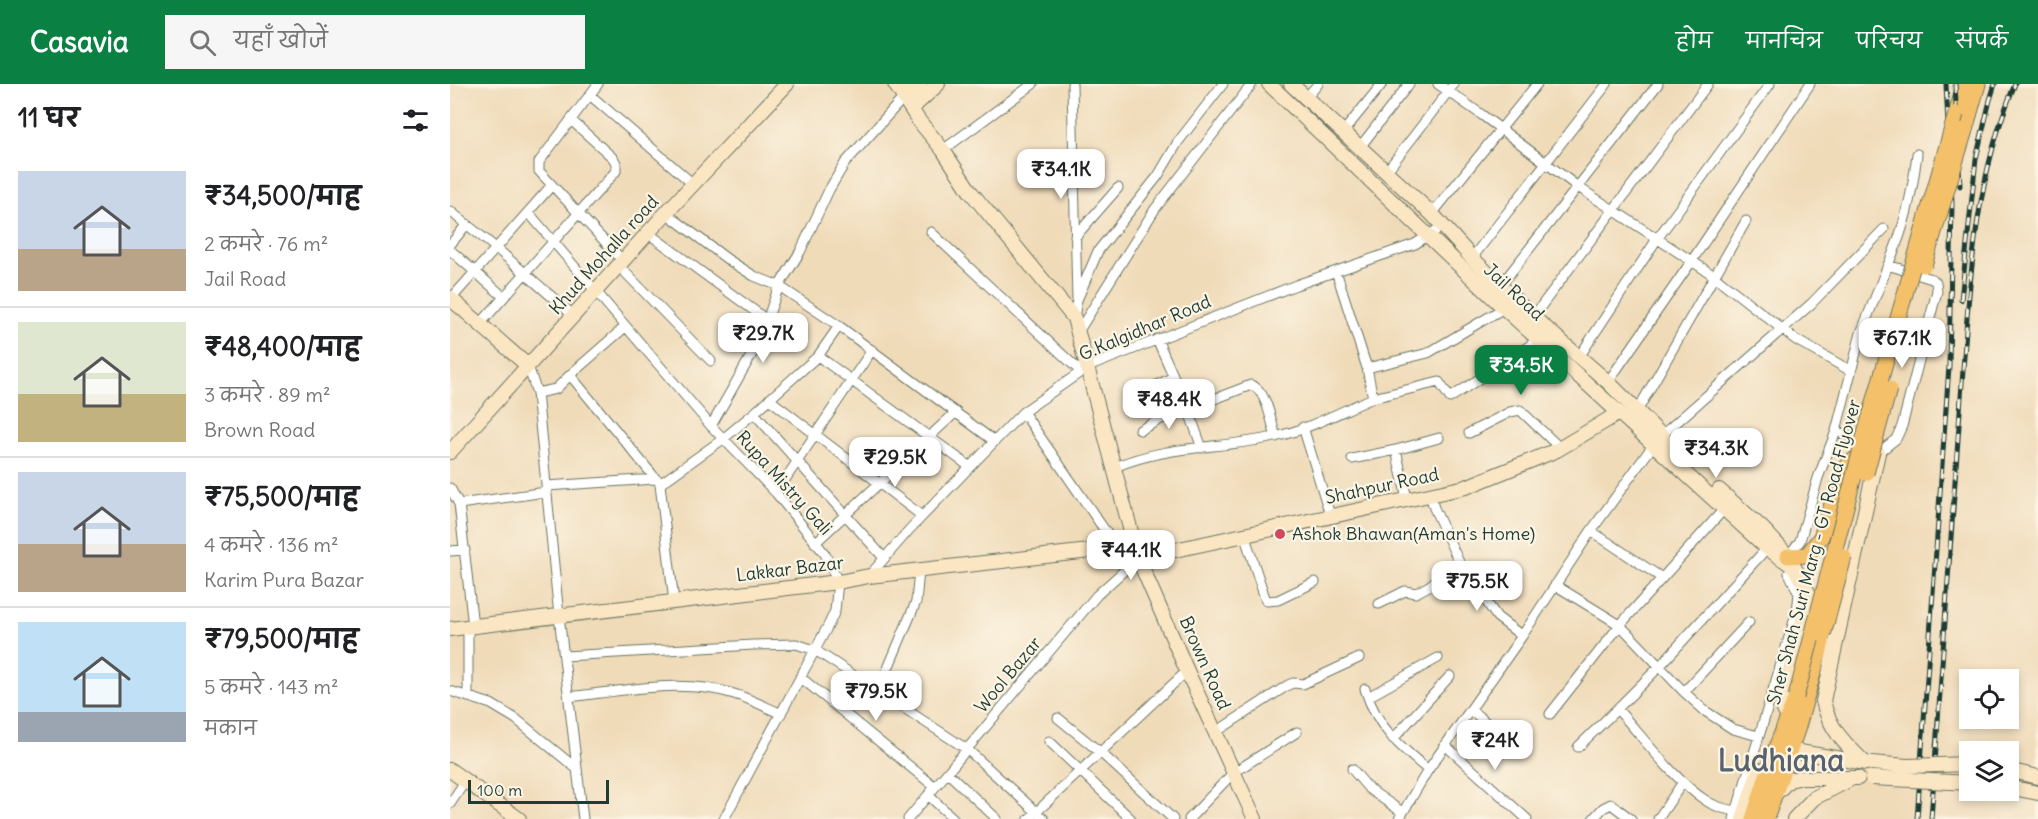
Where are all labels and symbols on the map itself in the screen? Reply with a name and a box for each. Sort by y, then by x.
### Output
pin: ₹34.1K [1012,149,1110,200]
street label: Khud Mohalla road [544,190,664,319]
street label: Jail Road [1479,258,1550,326]
street label: G.Kalgidhar Road [1075,289,1215,366]
pin: ₹29.7K [714,313,812,364]
pin: ₹67.1K [1853,318,1951,369]
pin: ₹34.5K [1472,345,1570,396]
pin: ₹48.4K [1120,379,1218,430]
street label: Sher Shah Suri Marg - GT Road Flyover [1762,396,1866,707]
street label: Rupa Mistry Gali [731,426,837,540]
pin: ₹34.3K [1667,428,1765,479]
pin: ₹29.5K [846,437,944,488]
street label: Shahpur Road [1323,462,1441,509]
place label: Ashok Bhawan(Aman's Home) [1292,522,1535,545]
marker: Ashok Bhawan(Aman's Home) [1273,527,1287,541]
pin: ₹44.1K [1082,530,1180,581]
street label: Lakkar Bazar [735,550,846,587]
pin: ₹75.5K [1428,561,1526,612]
street label: Brown Road [1175,612,1236,714]
street label: Wool Bazar [969,631,1047,717]
pin: ₹79.5K [827,671,925,722]
pin: ₹24K [1459,720,1531,771]
district label: Ludhiana [1718,741,1844,779]
scale bar [468,777,609,804]

